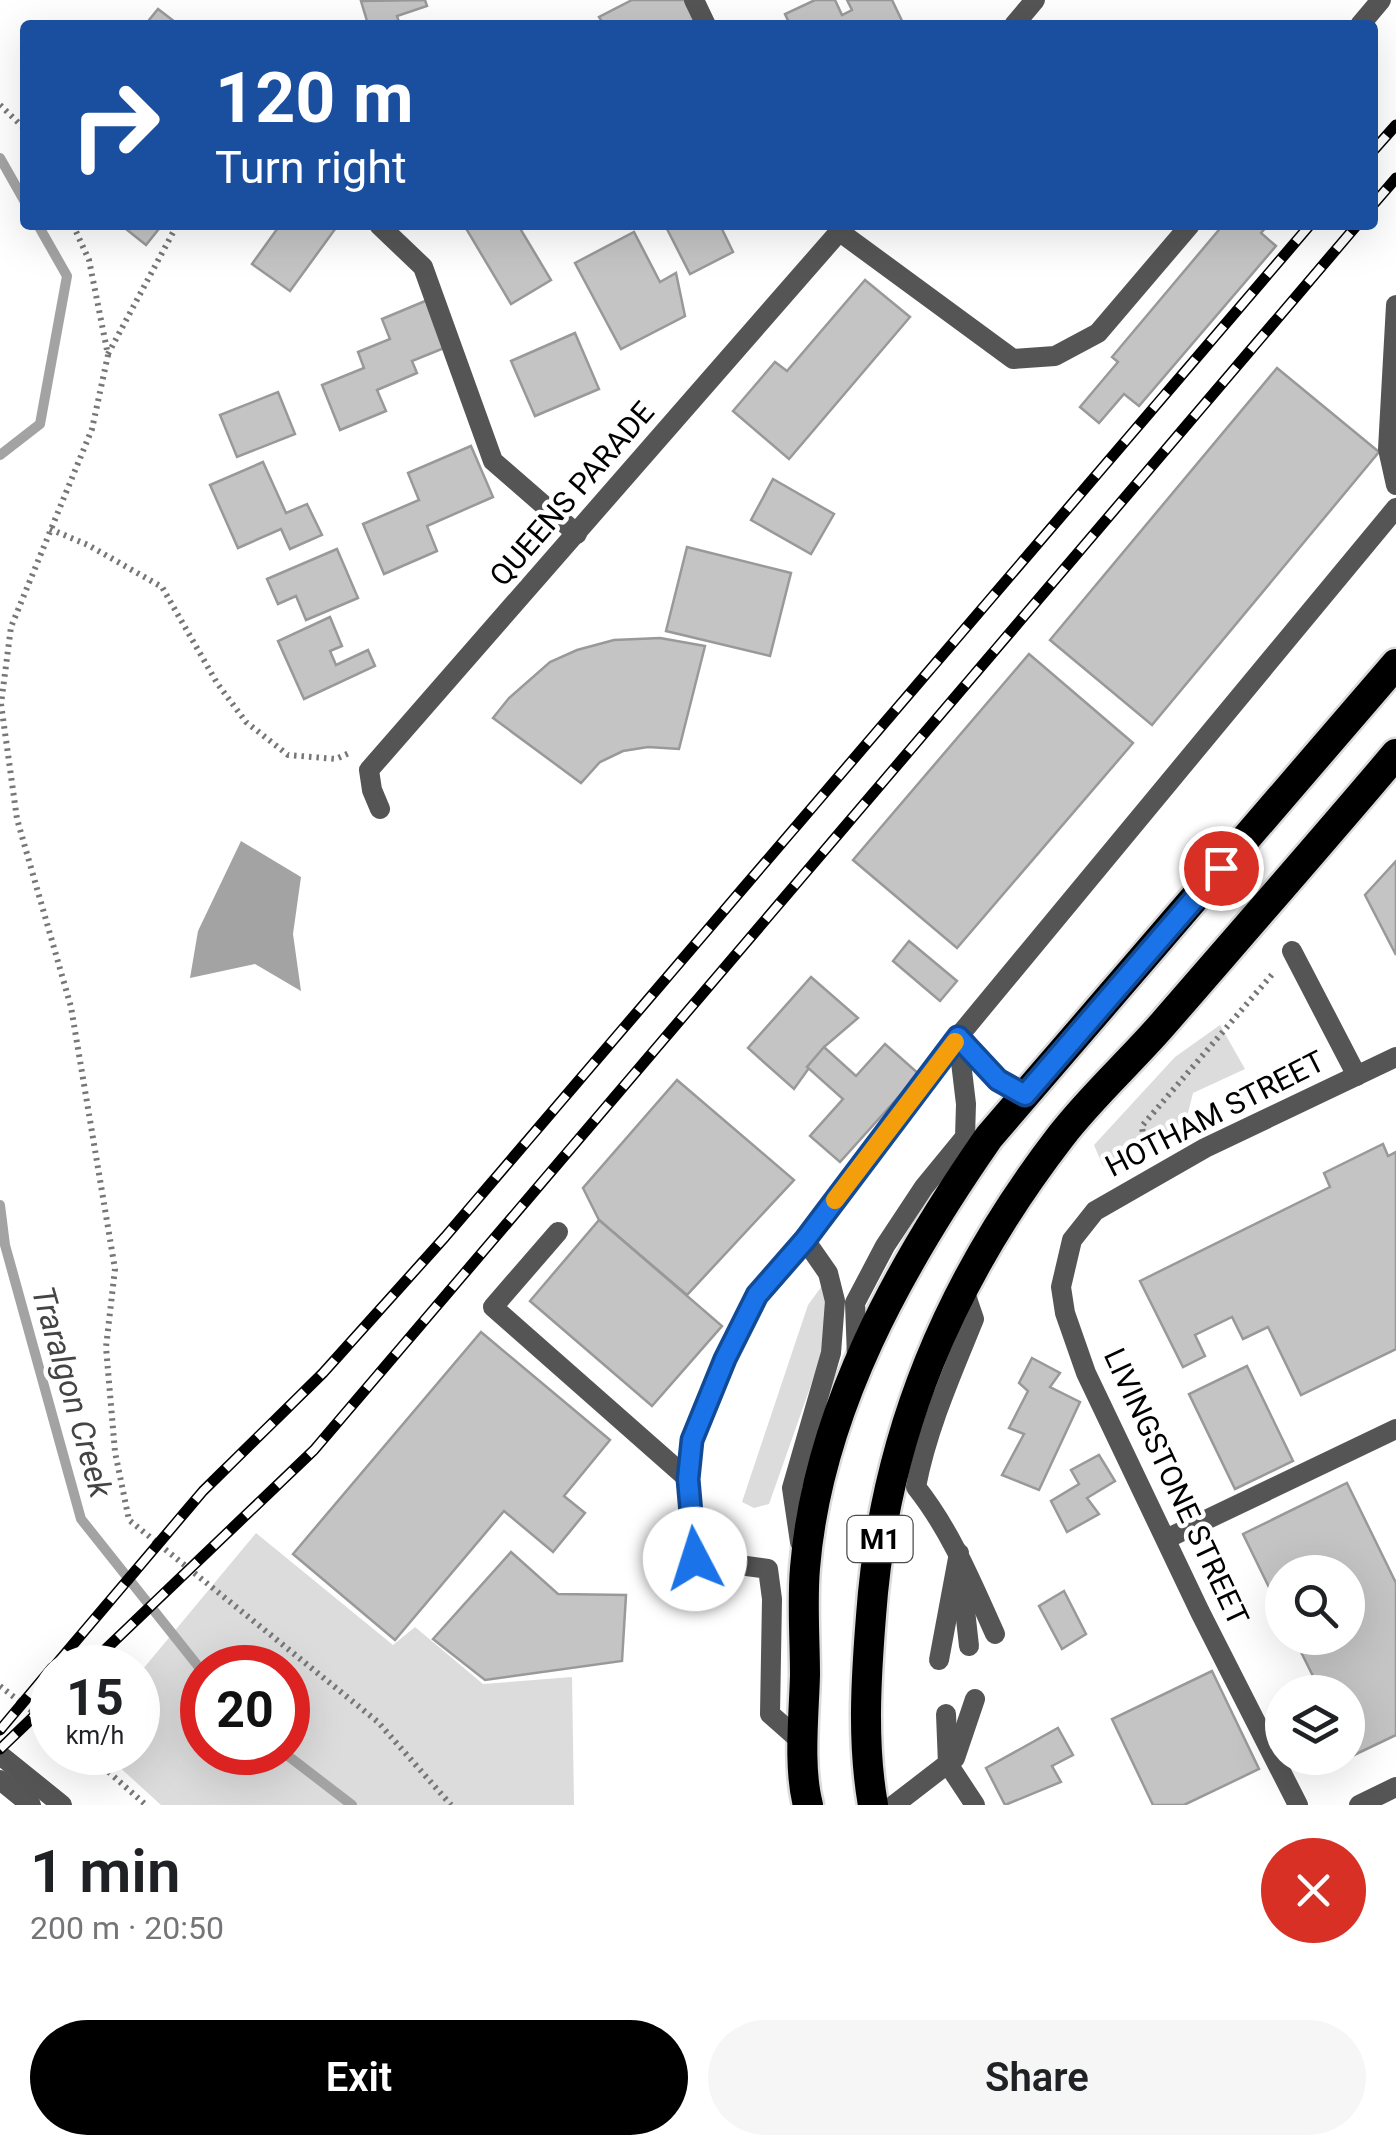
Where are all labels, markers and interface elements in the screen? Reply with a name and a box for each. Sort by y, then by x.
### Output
text: 120 m [215,57,414,139]
icon: right [50,60,180,190]
text: Turn right [215,141,407,194]
street label: QUEENS PARADE [482,395,661,593]
pin [1179,826,1264,911]
icon: arrive [1194,841,1249,896]
street label: HOTHAM STREET [1099,1043,1330,1184]
water label: Traralgon Creek [24,1282,121,1503]
street label: LIVINGSTONE STREET [1097,1343,1256,1631]
position arrow [643,1507,747,1611]
road number: M1 [848,1516,912,1562]
map controls [1265,1555,1365,1775]
button: search [1265,1555,1365,1655]
speed limit sign: 20 [180,1645,310,1775]
text: 15 [66,1669,124,1727]
button: layers [1265,1675,1365,1775]
text: km/h [66,1721,124,1750]
text: 1 min [30,1836,180,1907]
button: close [1261,1838,1366,1943]
text: 200 m · 20:50 [30,1909,224,1947]
button: Exit [30,2020,688,2135]
button: Share [708,2020,1366,2135]

